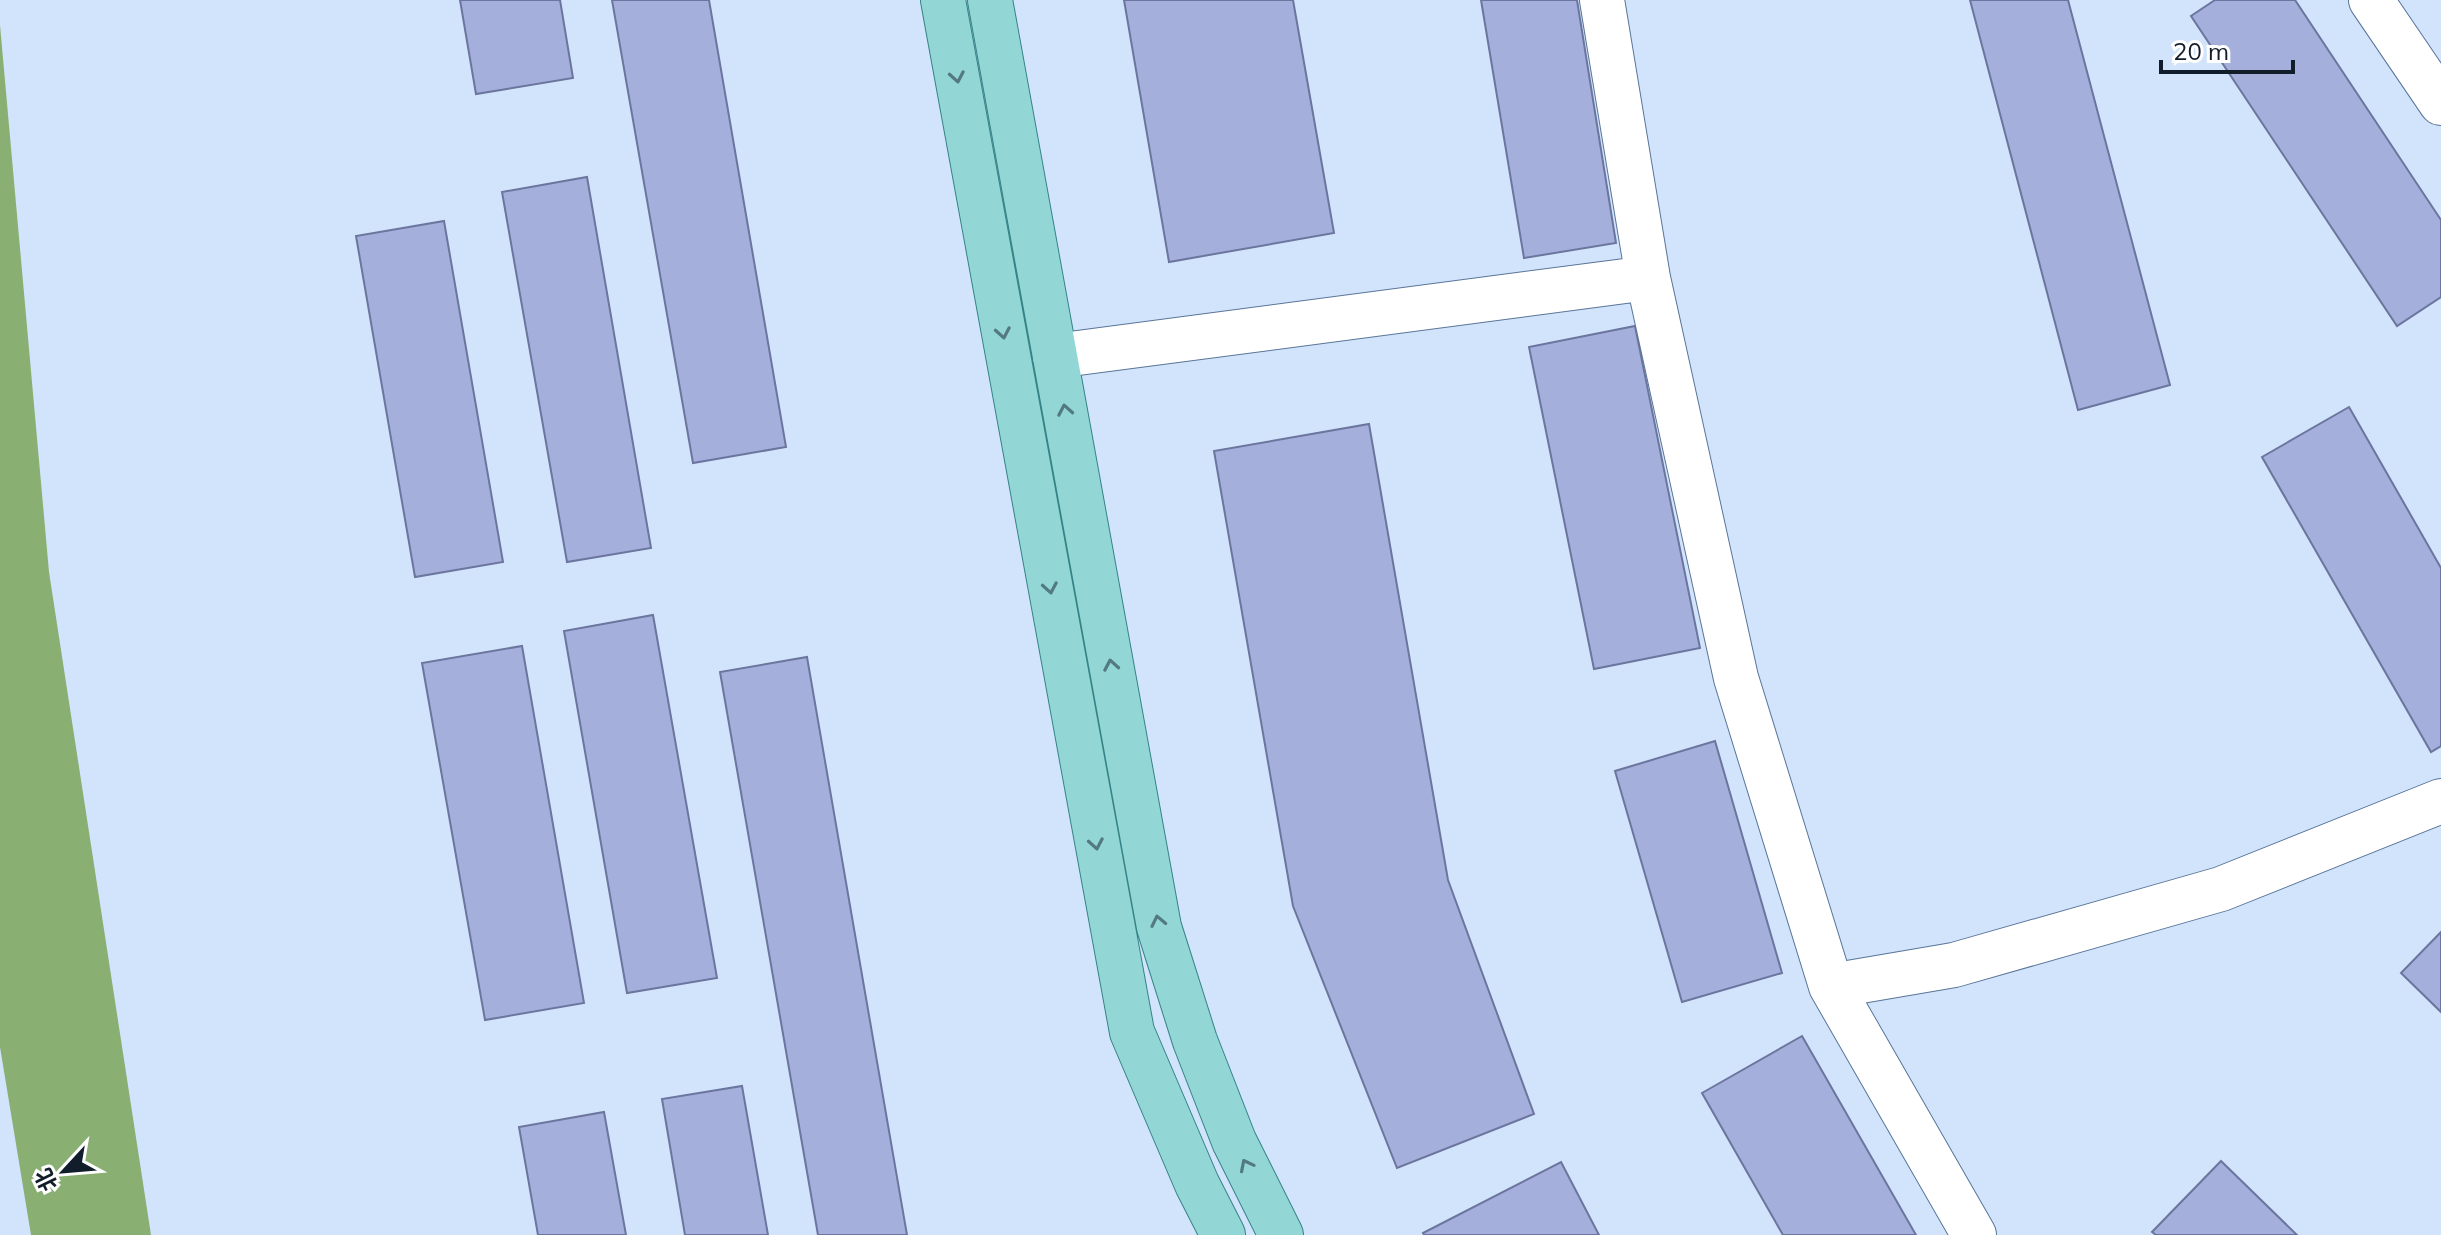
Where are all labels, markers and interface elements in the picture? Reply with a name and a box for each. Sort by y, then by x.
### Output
scale bar [2161,24,2293,74]
text: 20 m [2173,36,2229,66]
one-way arrow [947,70,964,84]
one-way arrow [994,326,1011,339]
one-way arrow [1057,403,1074,416]
one-way arrow [1040,582,1057,595]
one-way arrow [1104,659,1121,672]
one-way arrow [1087,837,1104,851]
one-way arrow [1150,915,1167,928]
north arrow [24,1131,104,1211]
one-way arrow [1240,1159,1255,1174]
text: 北 [29,1164,63,1196]

